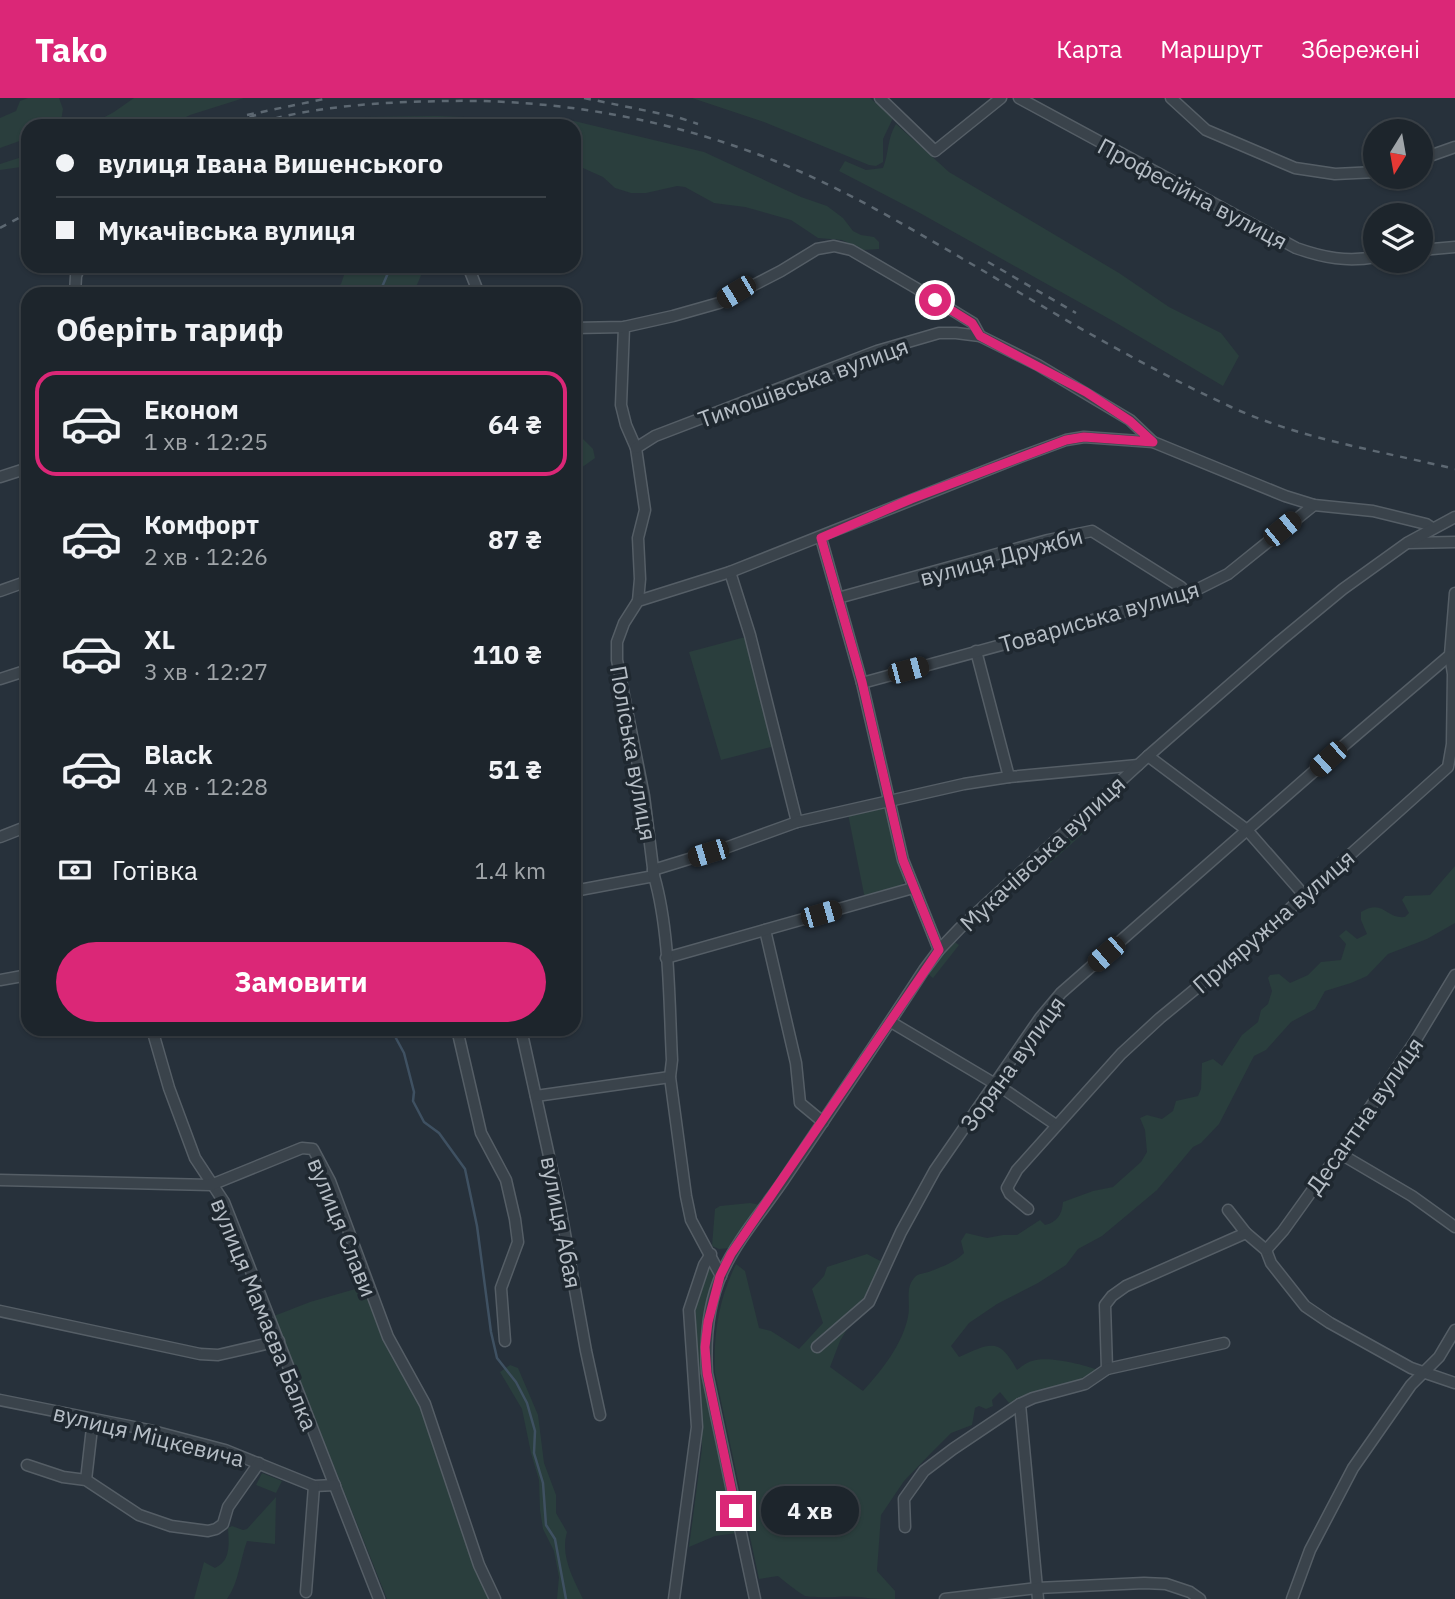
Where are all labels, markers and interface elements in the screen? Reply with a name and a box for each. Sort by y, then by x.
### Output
text: Tako [35,28,108,71]
text: Карта [1056,33,1122,65]
text: Маршрут [1160,33,1263,65]
text: Збережені [1301,33,1420,65]
north arrow [1363,119,1433,189]
map controls [1363,119,1433,273]
street label: Професійна вулиця [1093,130,1293,256]
text: вулиця Івана Вишенського [98,146,443,180]
button: layers [1363,203,1433,273]
text: Мукачівська вулиця [98,213,356,247]
car [713,272,760,312]
route start [919,284,951,316]
text: Оберіть тариф [56,308,283,350]
street label: Тимошівська вулиця [694,330,912,434]
icon: car [60,392,123,455]
text: Економ [144,392,239,426]
text: 64 ₴ [488,407,542,441]
text: 1 хв · 12:25 [144,426,268,456]
icon: car [60,507,123,570]
text: Комфорт [144,507,259,541]
car [1260,508,1305,550]
street label: вулиця Дружби [916,520,1086,592]
text: 87 ₴ [488,522,542,556]
text: 2 хв · 12:26 [144,541,268,571]
street label: Товариська вулиця [996,573,1202,659]
icon: car [60,622,123,685]
text: XL [144,622,175,656]
text: 110 ₴ [472,637,542,671]
car [885,654,932,686]
text: 3 хв · 12:27 [144,656,268,686]
street label: Поліська вулиця [604,663,664,843]
icon: car [60,737,123,800]
text: Black [144,737,212,771]
car [1306,737,1351,781]
text: 51 ₴ [488,752,542,786]
street label: Мукачівська вулиця [953,769,1131,937]
text: 4 хв · 12:28 [144,771,268,801]
car [685,837,732,869]
street label: Прияружна вулиця [1186,842,1360,1000]
icon: cash [56,851,94,889]
text: Готівка [112,853,198,887]
text: 1.4 km [475,855,546,885]
car [798,898,845,930]
car [1084,932,1129,976]
button: Замовити [56,942,546,1022]
street label: Зоряна вулиця [953,990,1071,1136]
street label: Десантна вулиця [1299,1031,1429,1199]
street label: вулиця Слави [301,1153,385,1301]
street label: вулиця Абая [534,1153,590,1291]
street label: вулиця Мамаєва Балка [205,1193,325,1435]
street label: вулиця Міцкевича [50,1397,248,1473]
callout: 4 хв [760,1486,858,1536]
route end [720,1495,752,1527]
text: 4 хв [787,1495,833,1525]

